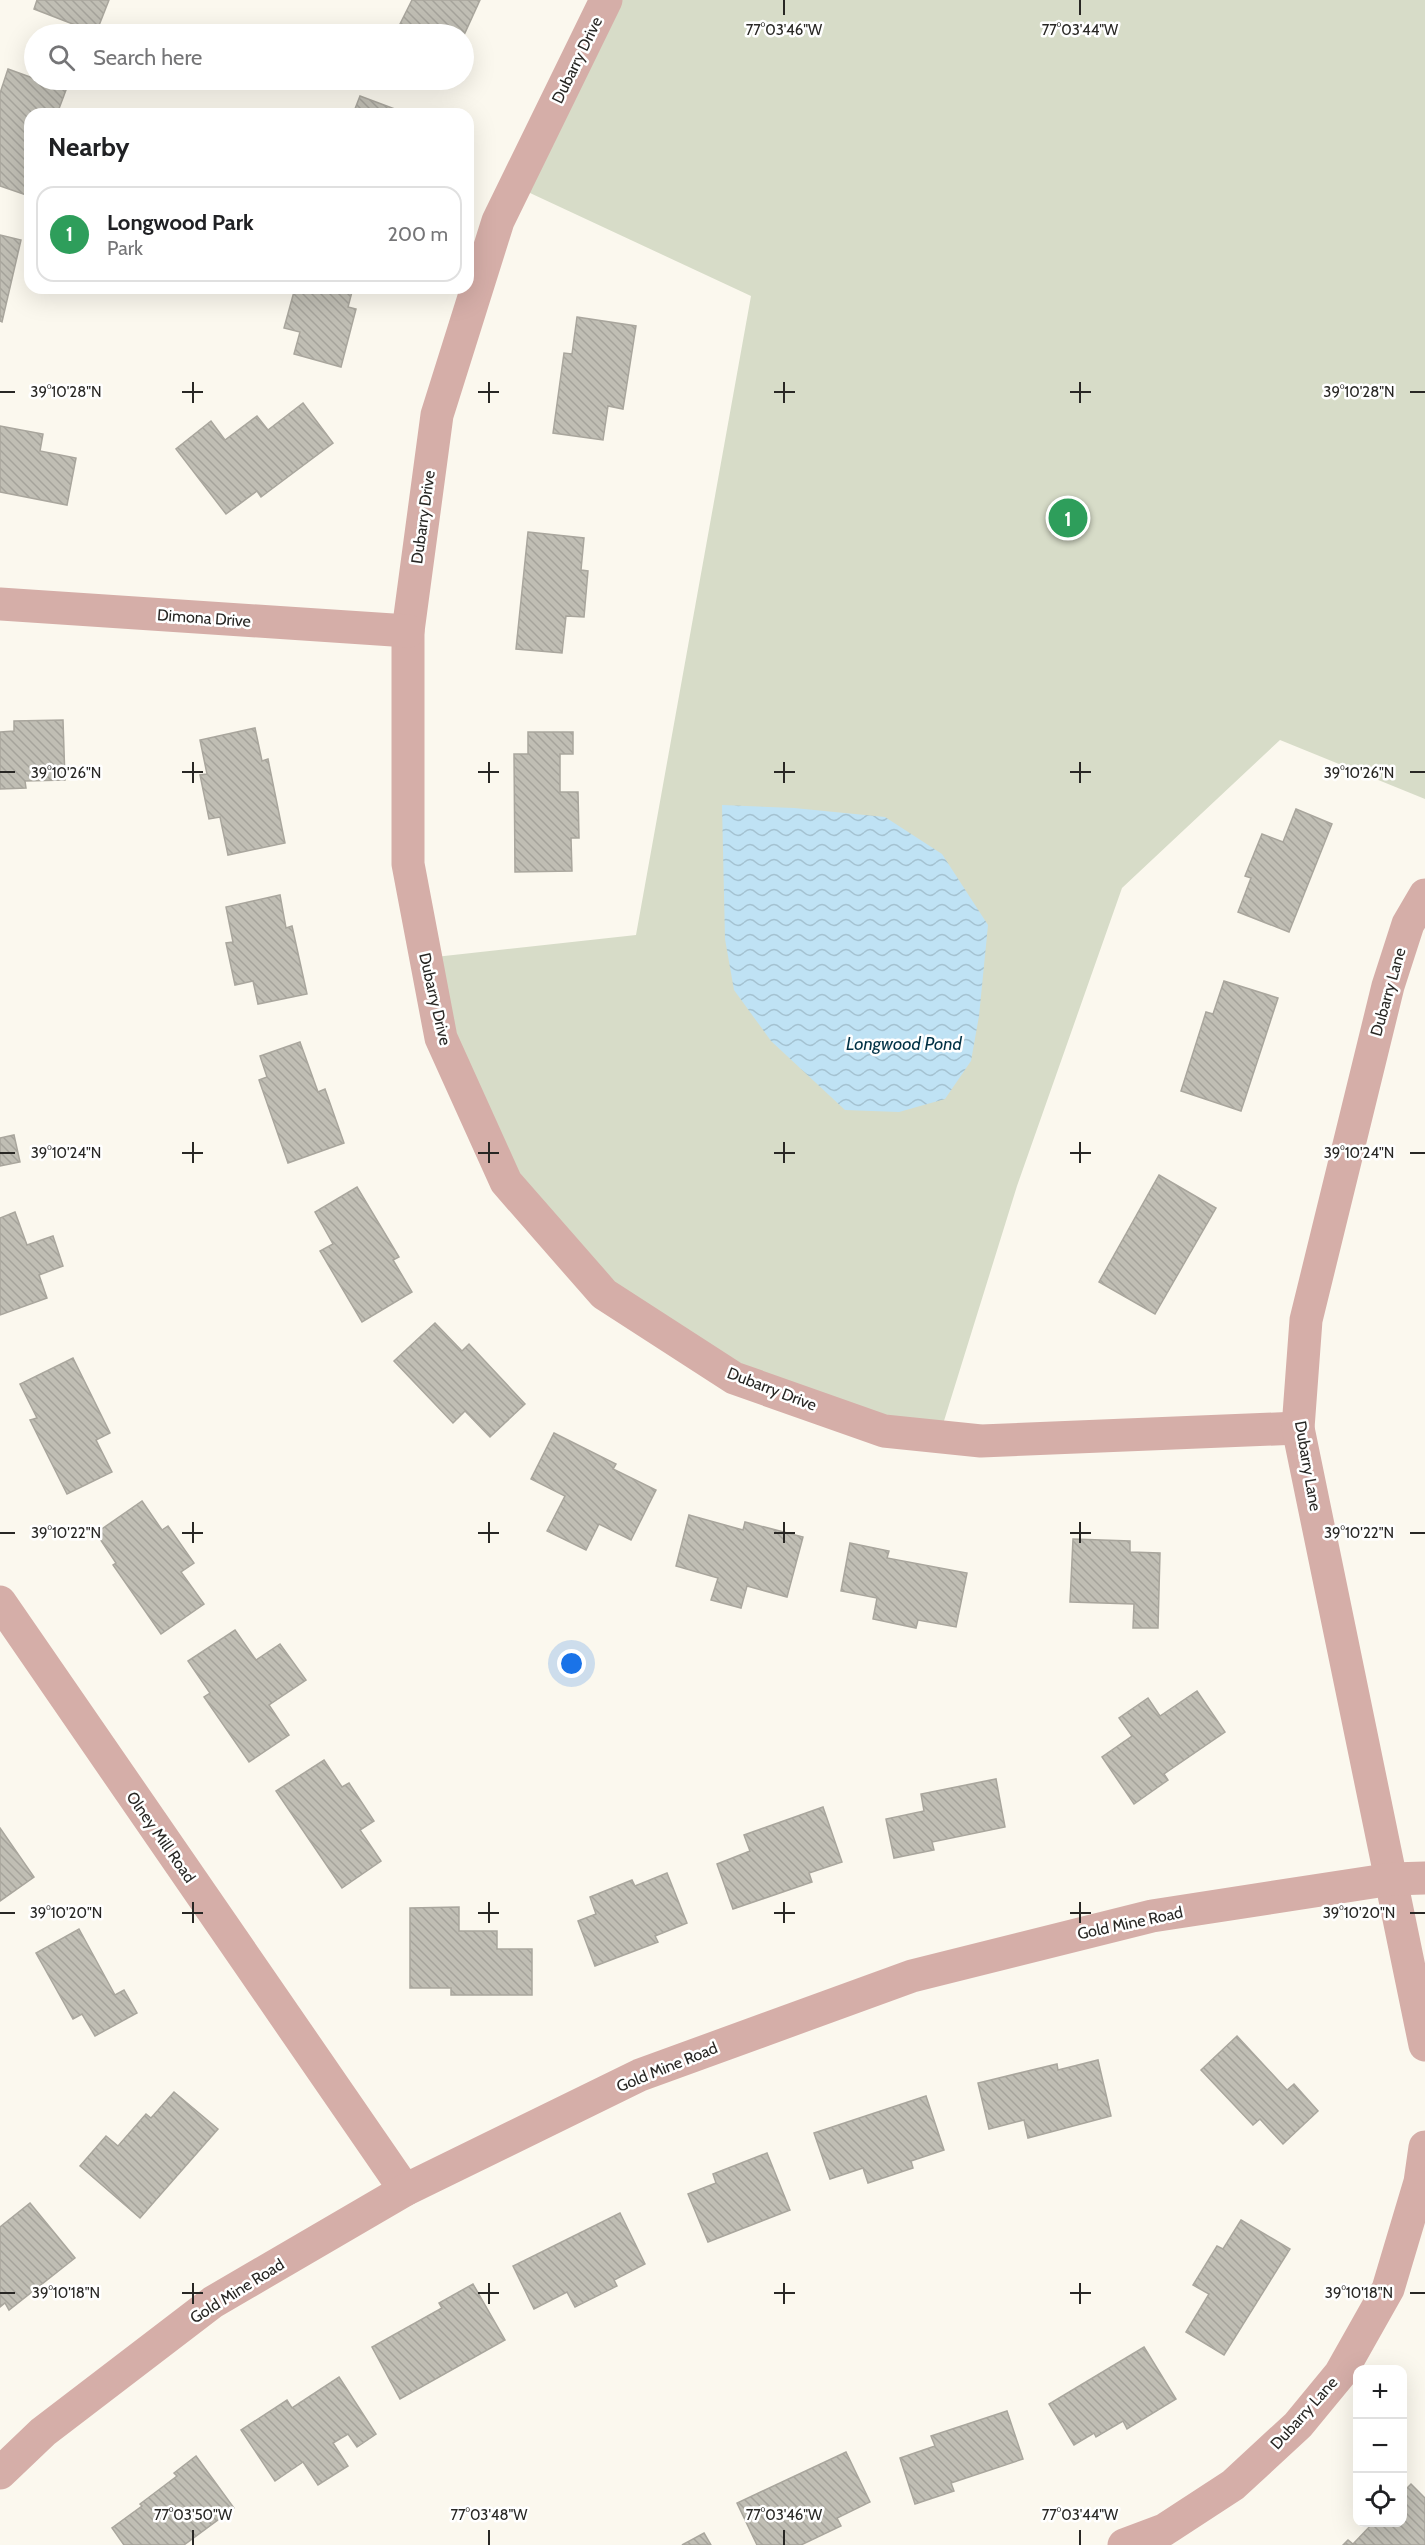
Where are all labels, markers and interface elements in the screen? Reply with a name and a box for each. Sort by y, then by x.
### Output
street label: Dubarry Drive [548,14,606,106]
text: 77°03'46"W [746,21,823,39]
text: 77°03'44"W [1042,21,1119,39]
search box [24,24,474,90]
icon: search [45,41,78,74]
text: Search here [93,44,202,71]
text: Nearby [48,131,129,163]
text: Longwood Park [107,209,254,236]
text: 1 [66,222,73,246]
text: 200 m [388,222,448,246]
text: Park [107,236,143,260]
text: 39°10'28"N [30,383,102,401]
text: 39°10'28"N [1323,383,1395,401]
street label: Dubarry Drive [407,469,439,565]
pin: 1 [1048,496,1088,540]
street label: Dimona Drive [157,605,251,631]
text: 39°10'26"N [31,764,101,782]
text: 39°10'26"N [1324,764,1394,782]
street label: Dubarry Lane [1366,946,1410,1038]
street label: Dubarry Drive [415,951,455,1047]
water label: Longwood Pond [846,1033,963,1055]
text: 39°10'24"N [31,1144,101,1162]
text: 39°10'24"N [1324,1144,1394,1162]
street label: Dubarry Drive [725,1363,819,1415]
street label: Dubarry Lane [1291,1419,1325,1513]
text: 39°10'22"N [31,1524,101,1542]
text: 39°10'22"N [1324,1524,1394,1542]
your location [557,1649,586,1678]
street label: Olney Mill Road [123,1788,199,1886]
street label: Gold Mine Road [1076,1903,1184,1943]
text: 39°10'20"N [30,1904,102,1922]
text: 39°10'20"N [1323,1904,1395,1922]
street label: Gold Mine Road [614,2038,720,2096]
street label: Gold Mine Road [186,2255,288,2327]
text: 39°10'18"N [32,2284,100,2302]
text: 39°10'18"N [1325,2284,1393,2302]
map controls [1353,2365,1407,2527]
button: + [1353,2365,1407,2419]
street label: Dubarry Lane [1266,2373,1342,2453]
button: − [1353,2419,1407,2473]
button: locate [1353,2473,1407,2527]
text: 77°03'50"W [154,2506,233,2524]
text: 77°03'48"W [450,2506,528,2524]
text: 77°03'46"W [746,2506,823,2524]
text: 77°03'44"W [1042,2506,1119,2524]

